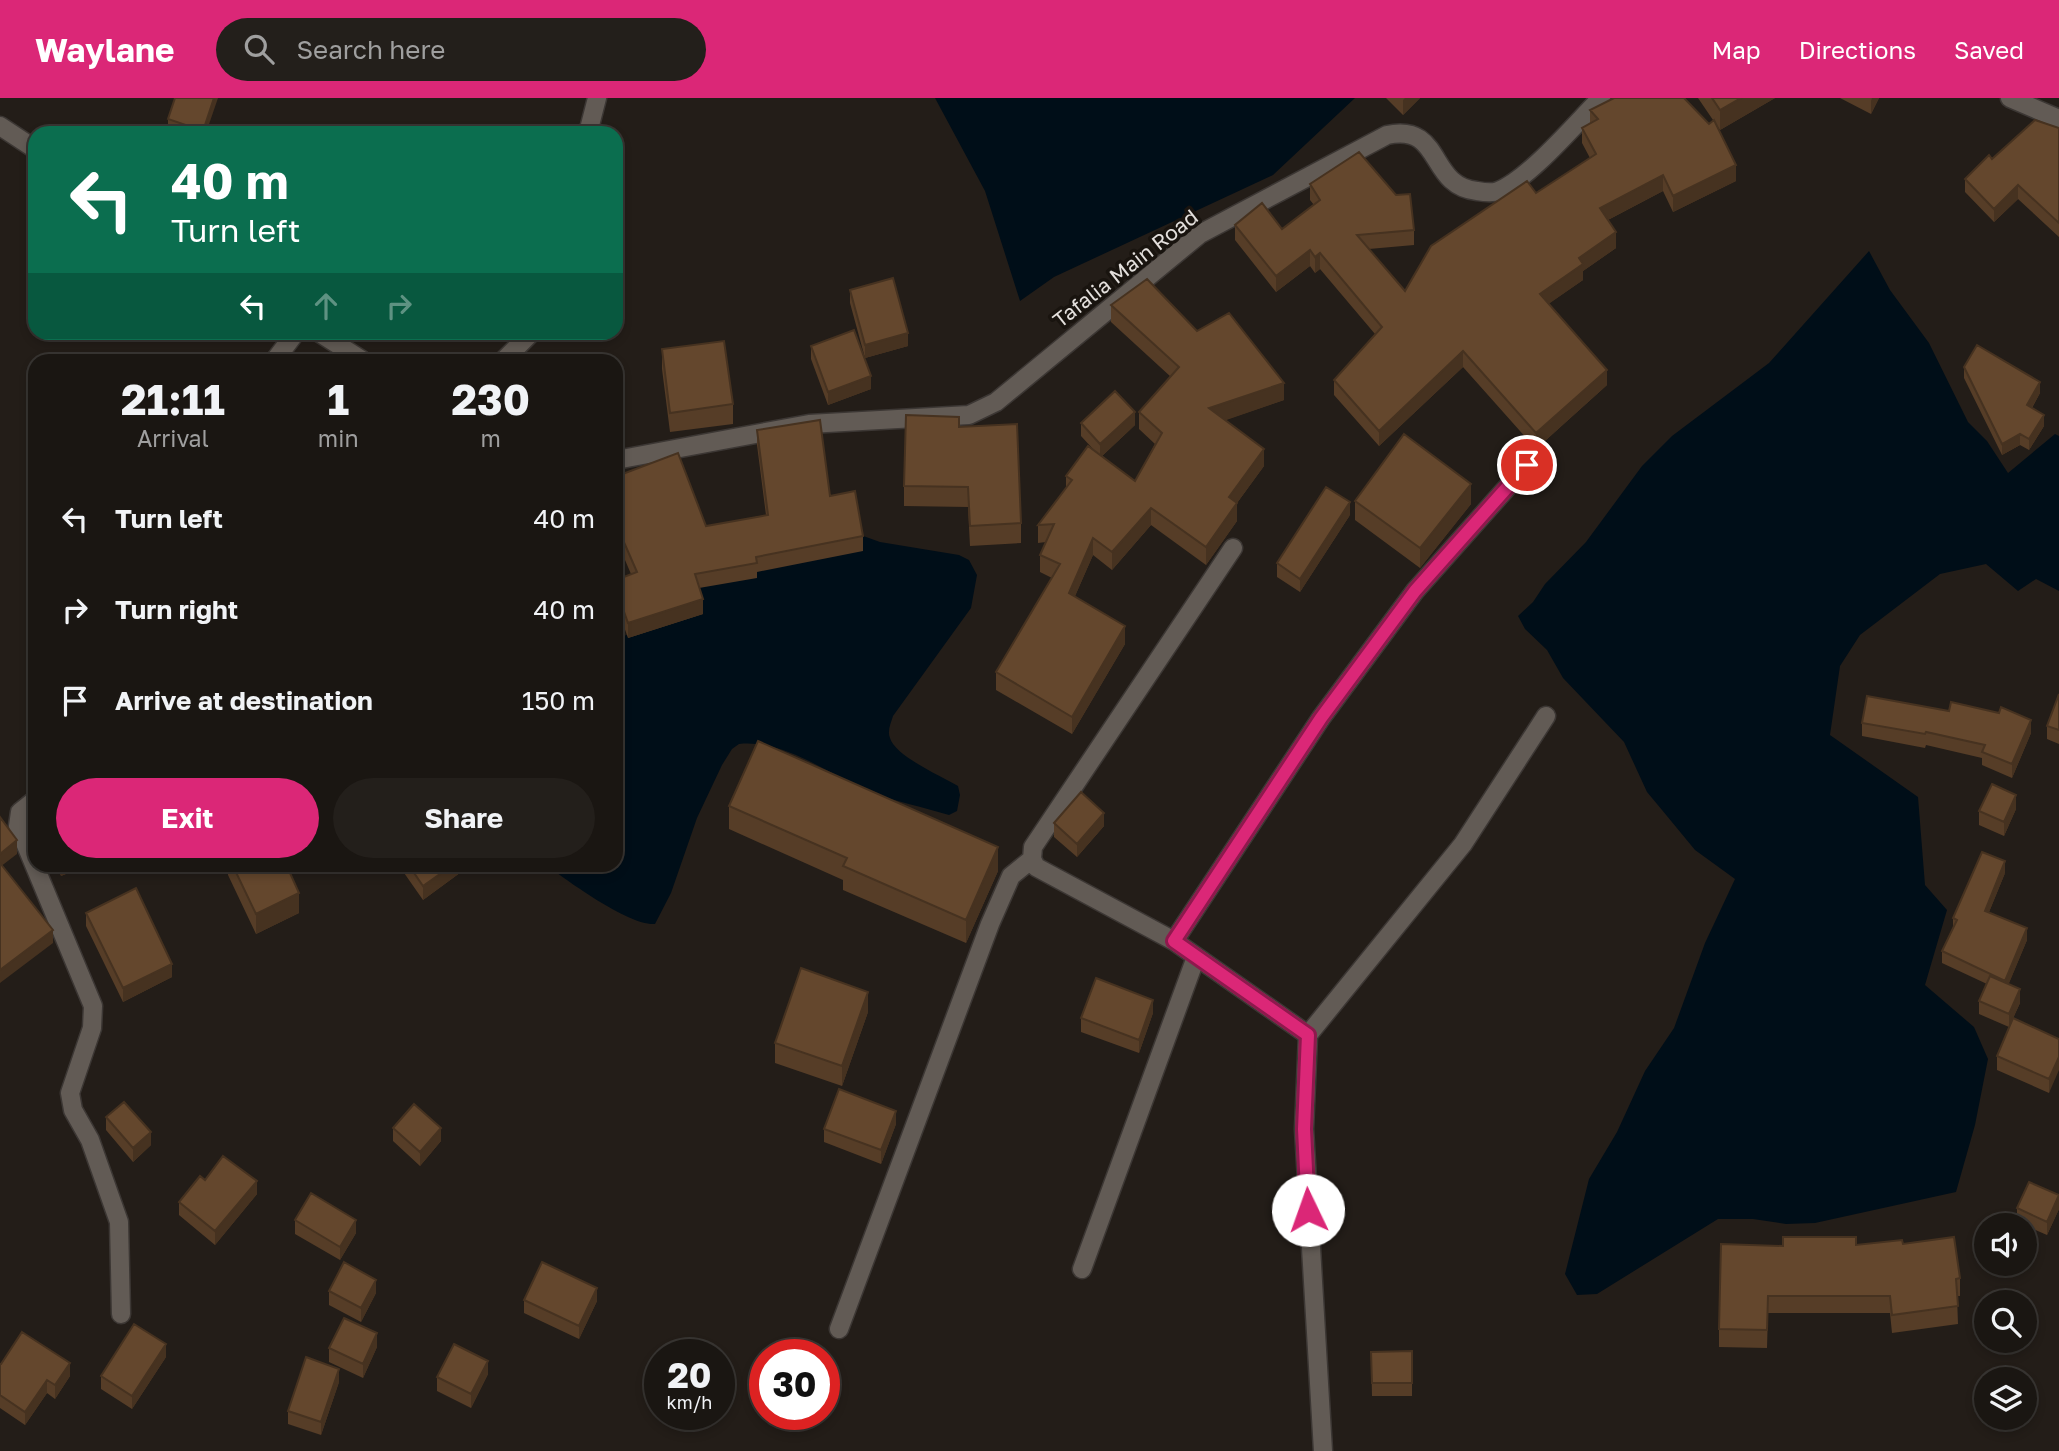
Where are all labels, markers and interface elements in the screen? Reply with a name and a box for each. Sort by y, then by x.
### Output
search box [216,18,706,81]
text: Waylane [35,30,174,69]
icon: search [240,30,278,68]
text: Search here [296,34,445,65]
text: Map [1712,35,1761,64]
text: Directions [1799,35,1916,64]
text: Saved [1954,35,2024,64]
text: 40 m [171,151,289,210]
icon: left [56,154,147,245]
street label: Tafalia Main Road [1047,203,1203,333]
text: Turn left [171,211,300,249]
icon: left [234,287,272,325]
icon: ahead [307,287,345,325]
icon: right [380,287,418,325]
text: 21:11 [121,374,225,424]
text: 1 [327,374,349,424]
text: 230 [451,374,530,424]
text: Arrival [137,424,209,452]
text: min [318,424,359,452]
text: m [481,424,501,452]
pin [1497,435,1557,495]
icon: arrive [1508,446,1546,484]
icon: left [56,500,94,538]
text: Turn left [115,503,223,534]
text: 40 m [534,503,595,534]
icon: right [56,591,94,629]
text: Turn right [115,594,238,625]
text: 40 m [534,594,595,625]
icon: arrive [56,682,94,720]
text: Arrive at destination [115,685,373,716]
text: 150 m [522,685,595,716]
button: Exit [56,778,319,858]
button: Share [333,778,595,858]
position arrow [1271,1173,1345,1247]
map controls [1974,1213,2037,1430]
button: sound [1974,1213,2037,1276]
button: search [1974,1290,2037,1353]
speed limit sign: 30 [749,1339,840,1430]
text: 20 [667,1354,712,1396]
button: layers [1974,1367,2037,1430]
text: km/h [667,1391,712,1413]

